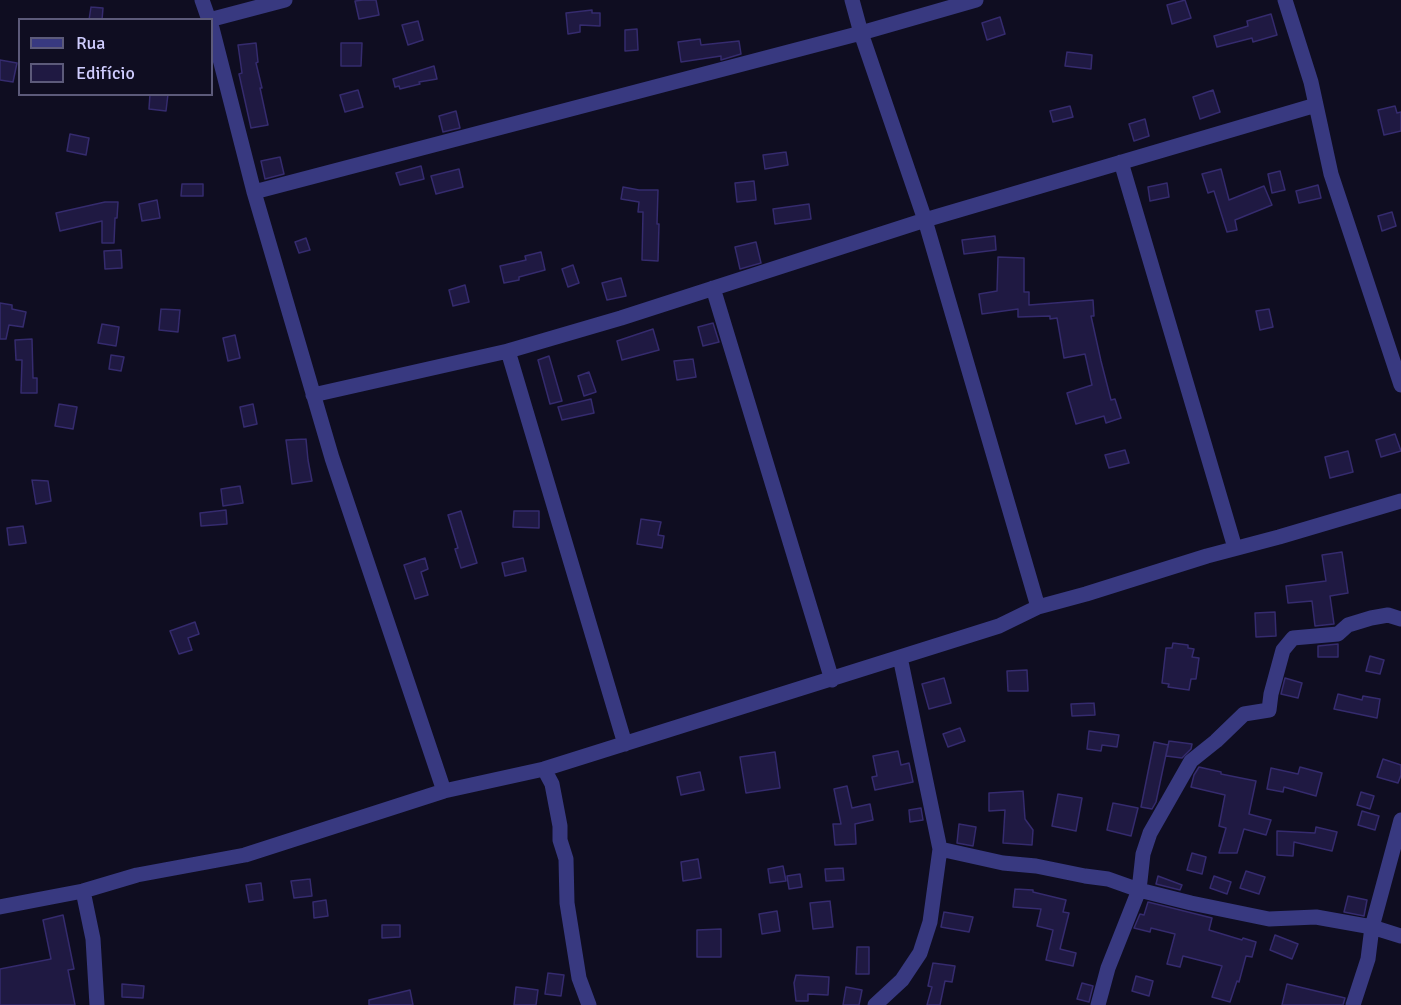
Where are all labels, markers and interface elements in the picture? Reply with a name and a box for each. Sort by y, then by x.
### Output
legend [18,18,213,96]
text: Rua [76,32,105,54]
text: Edifício [76,62,135,84]

